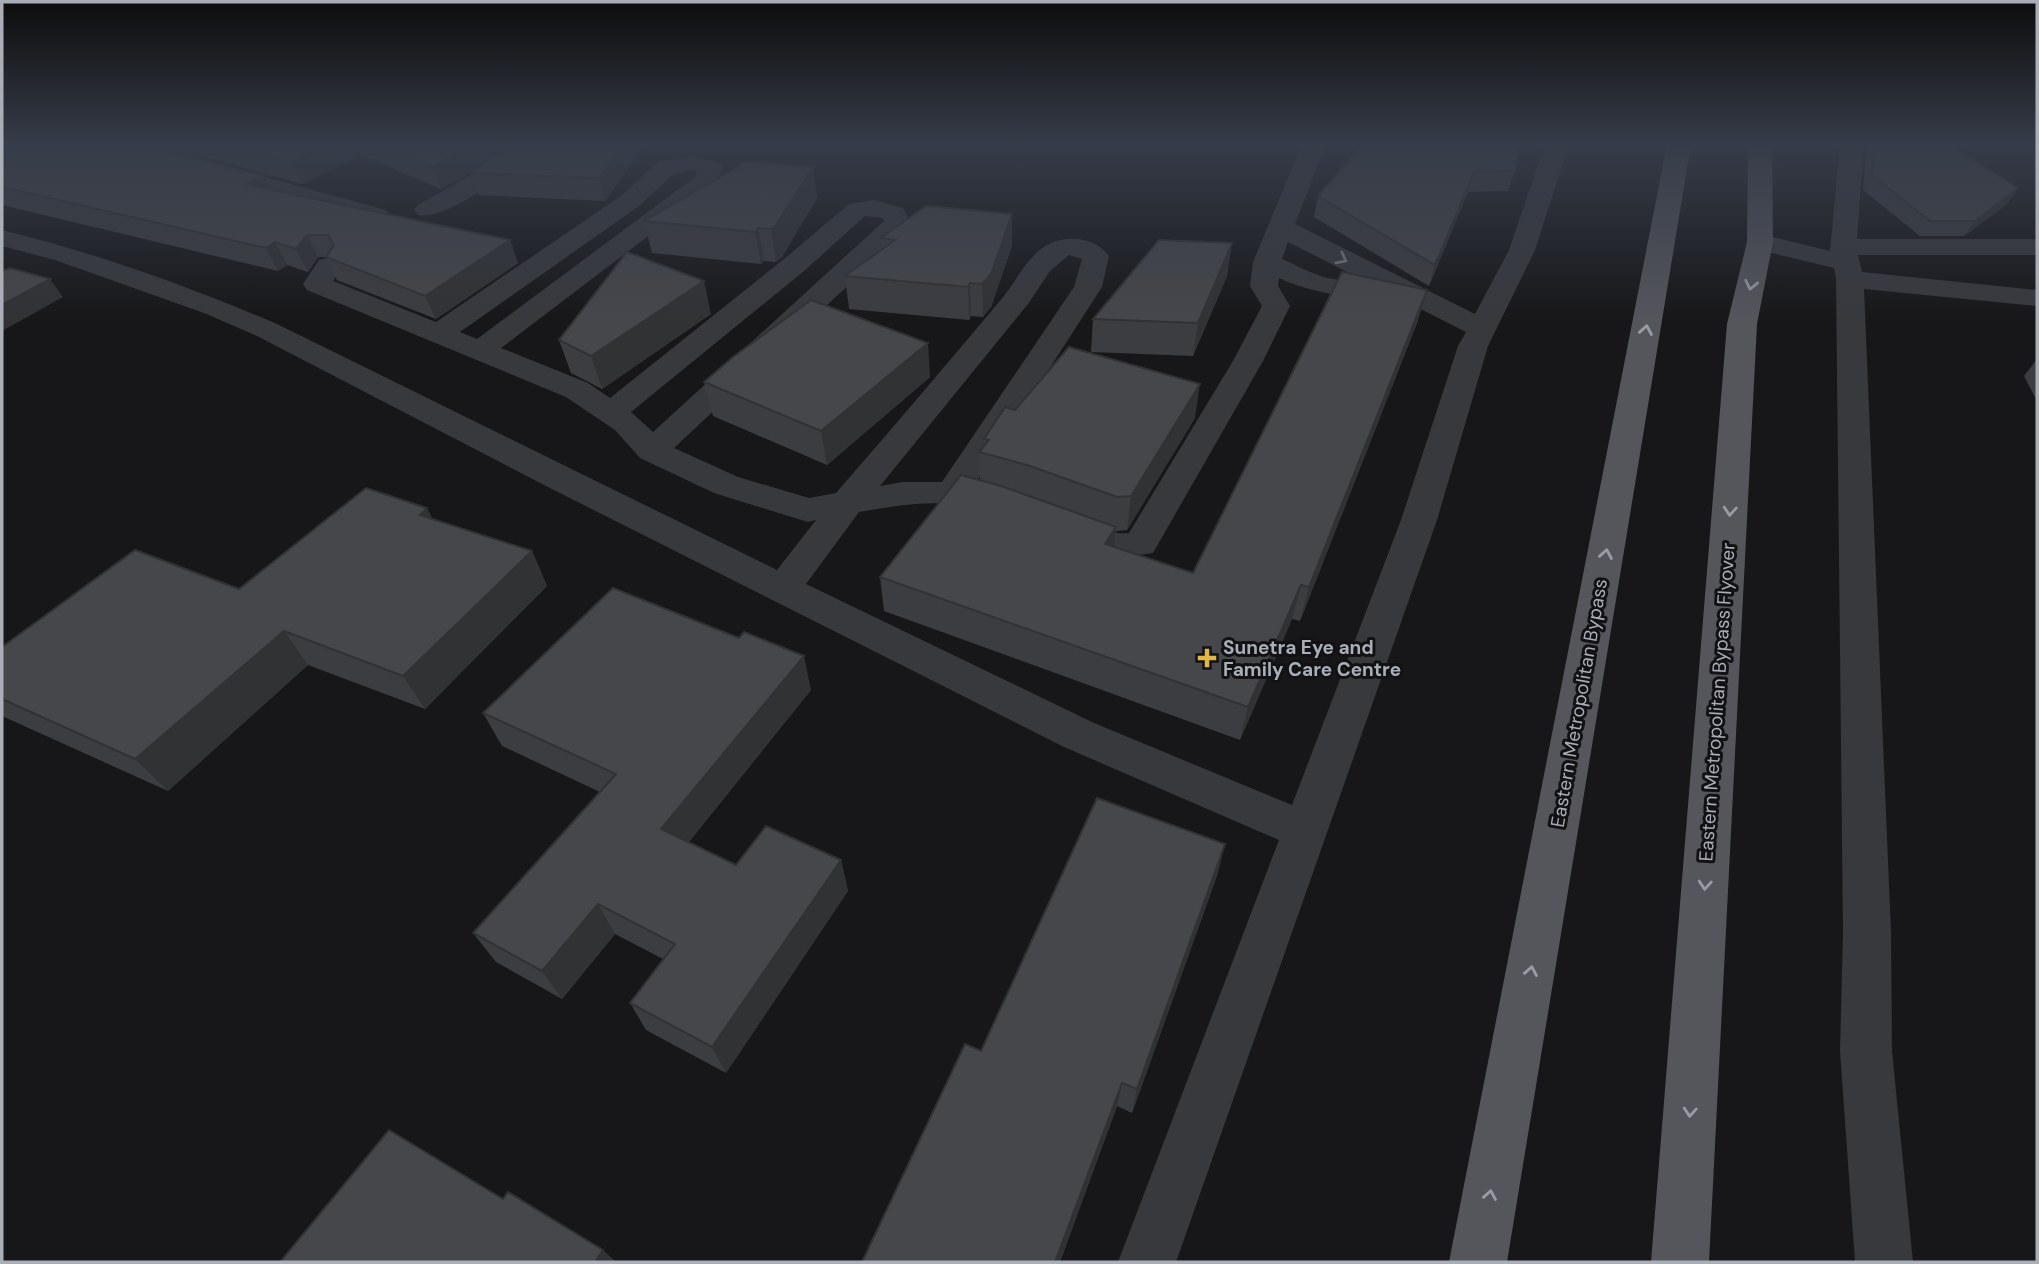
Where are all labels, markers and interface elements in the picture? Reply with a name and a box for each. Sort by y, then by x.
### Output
one-way arrow [1335,250,1348,264]
one-way arrow [1744,279,1759,291]
one-way arrow [1638,324,1653,336]
one-way arrow [1723,506,1738,517]
street label: Eastern Metropolitan Bypass Flyover [1693,542,1741,862]
one-way arrow [1597,548,1612,560]
street label: Eastern Metropolitan Bypass [1545,577,1613,829]
place label: Sunetra Eye and Family Care Centre [1223,635,1401,682]
marker: Sunetra Eye and Family Care Centre [1197,648,1217,668]
one-way arrow [1698,879,1713,890]
one-way arrow [1523,965,1538,977]
one-way arrow [1683,1106,1698,1117]
one-way arrow [1482,1189,1497,1201]

